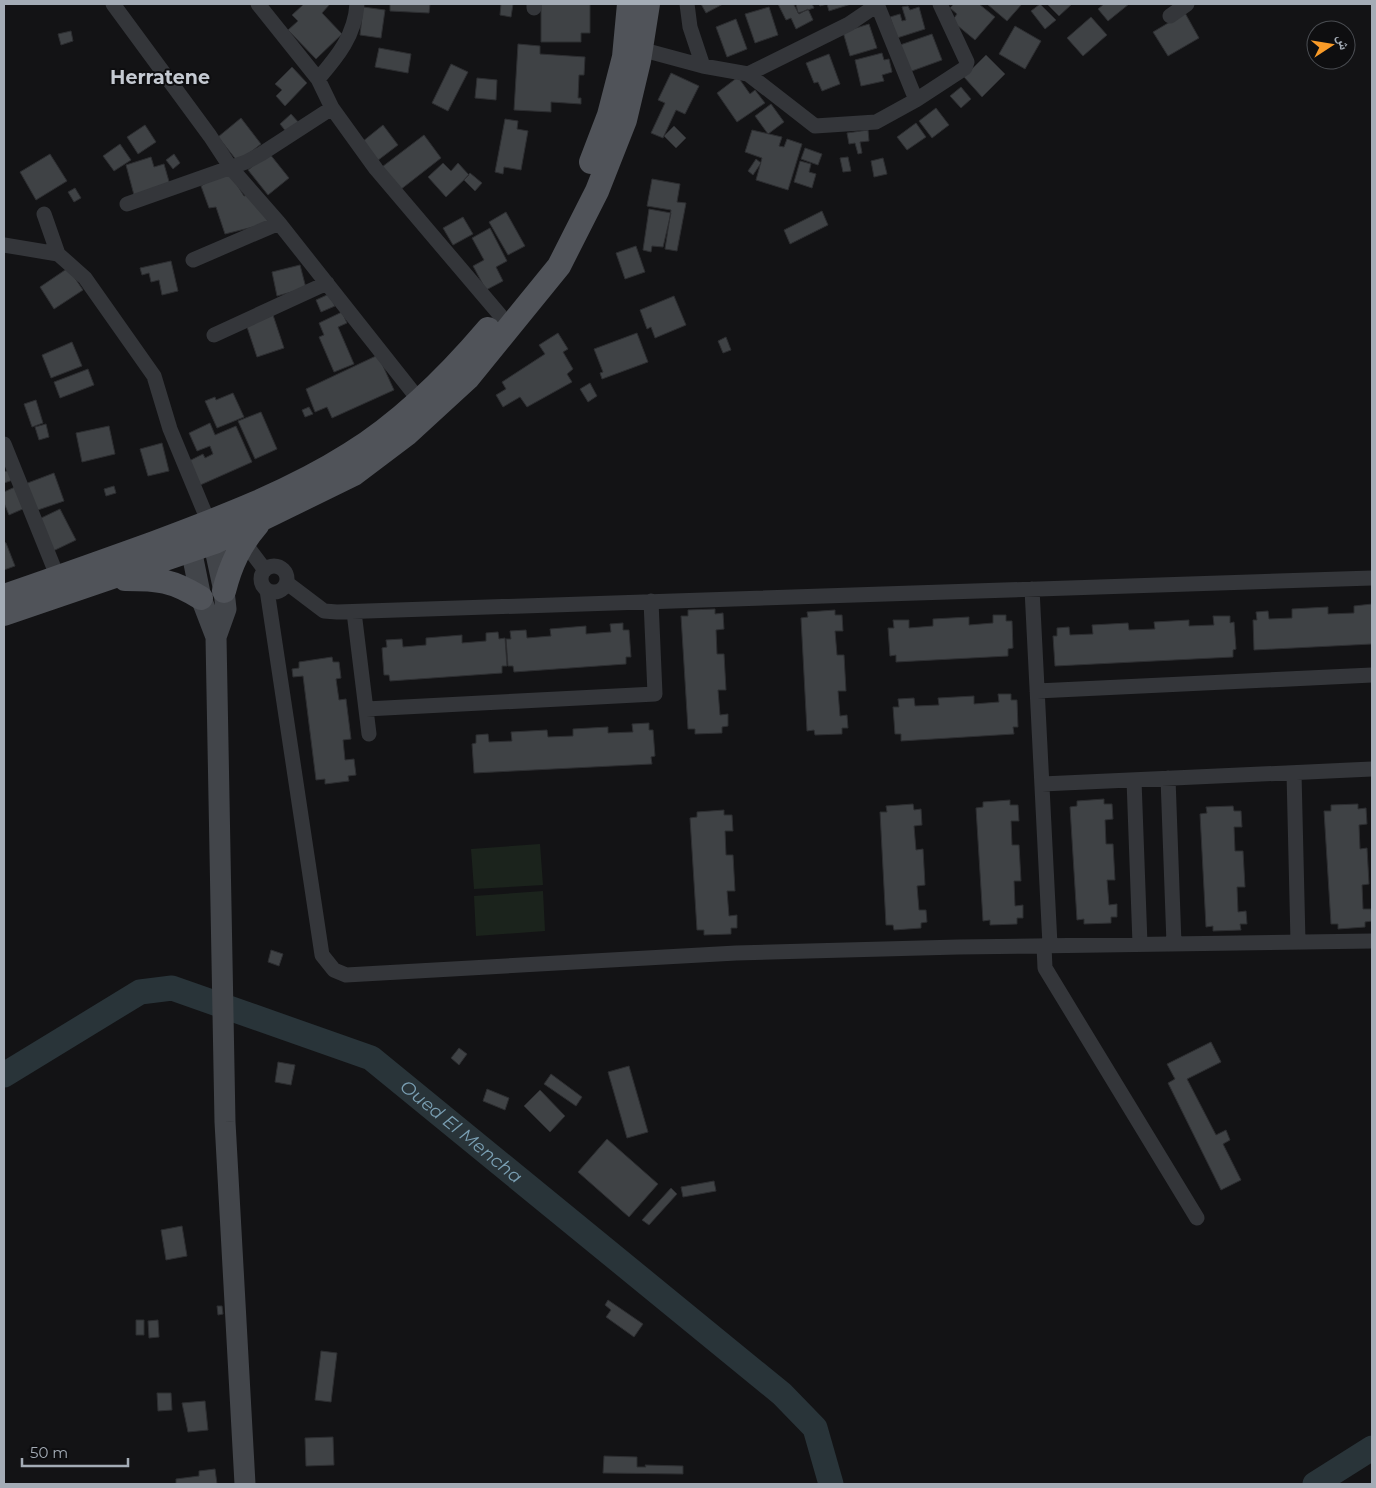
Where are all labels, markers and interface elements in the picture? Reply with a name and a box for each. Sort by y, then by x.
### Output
north arrow [1306,20,1356,70]
text: ش [1333,33,1354,52]
district label: Herratene [110,66,210,89]
water label: Oued El Mencha [396,1075,527,1188]
scale bar [22,1436,129,1468]
text: 50 m [30,1443,68,1462]

